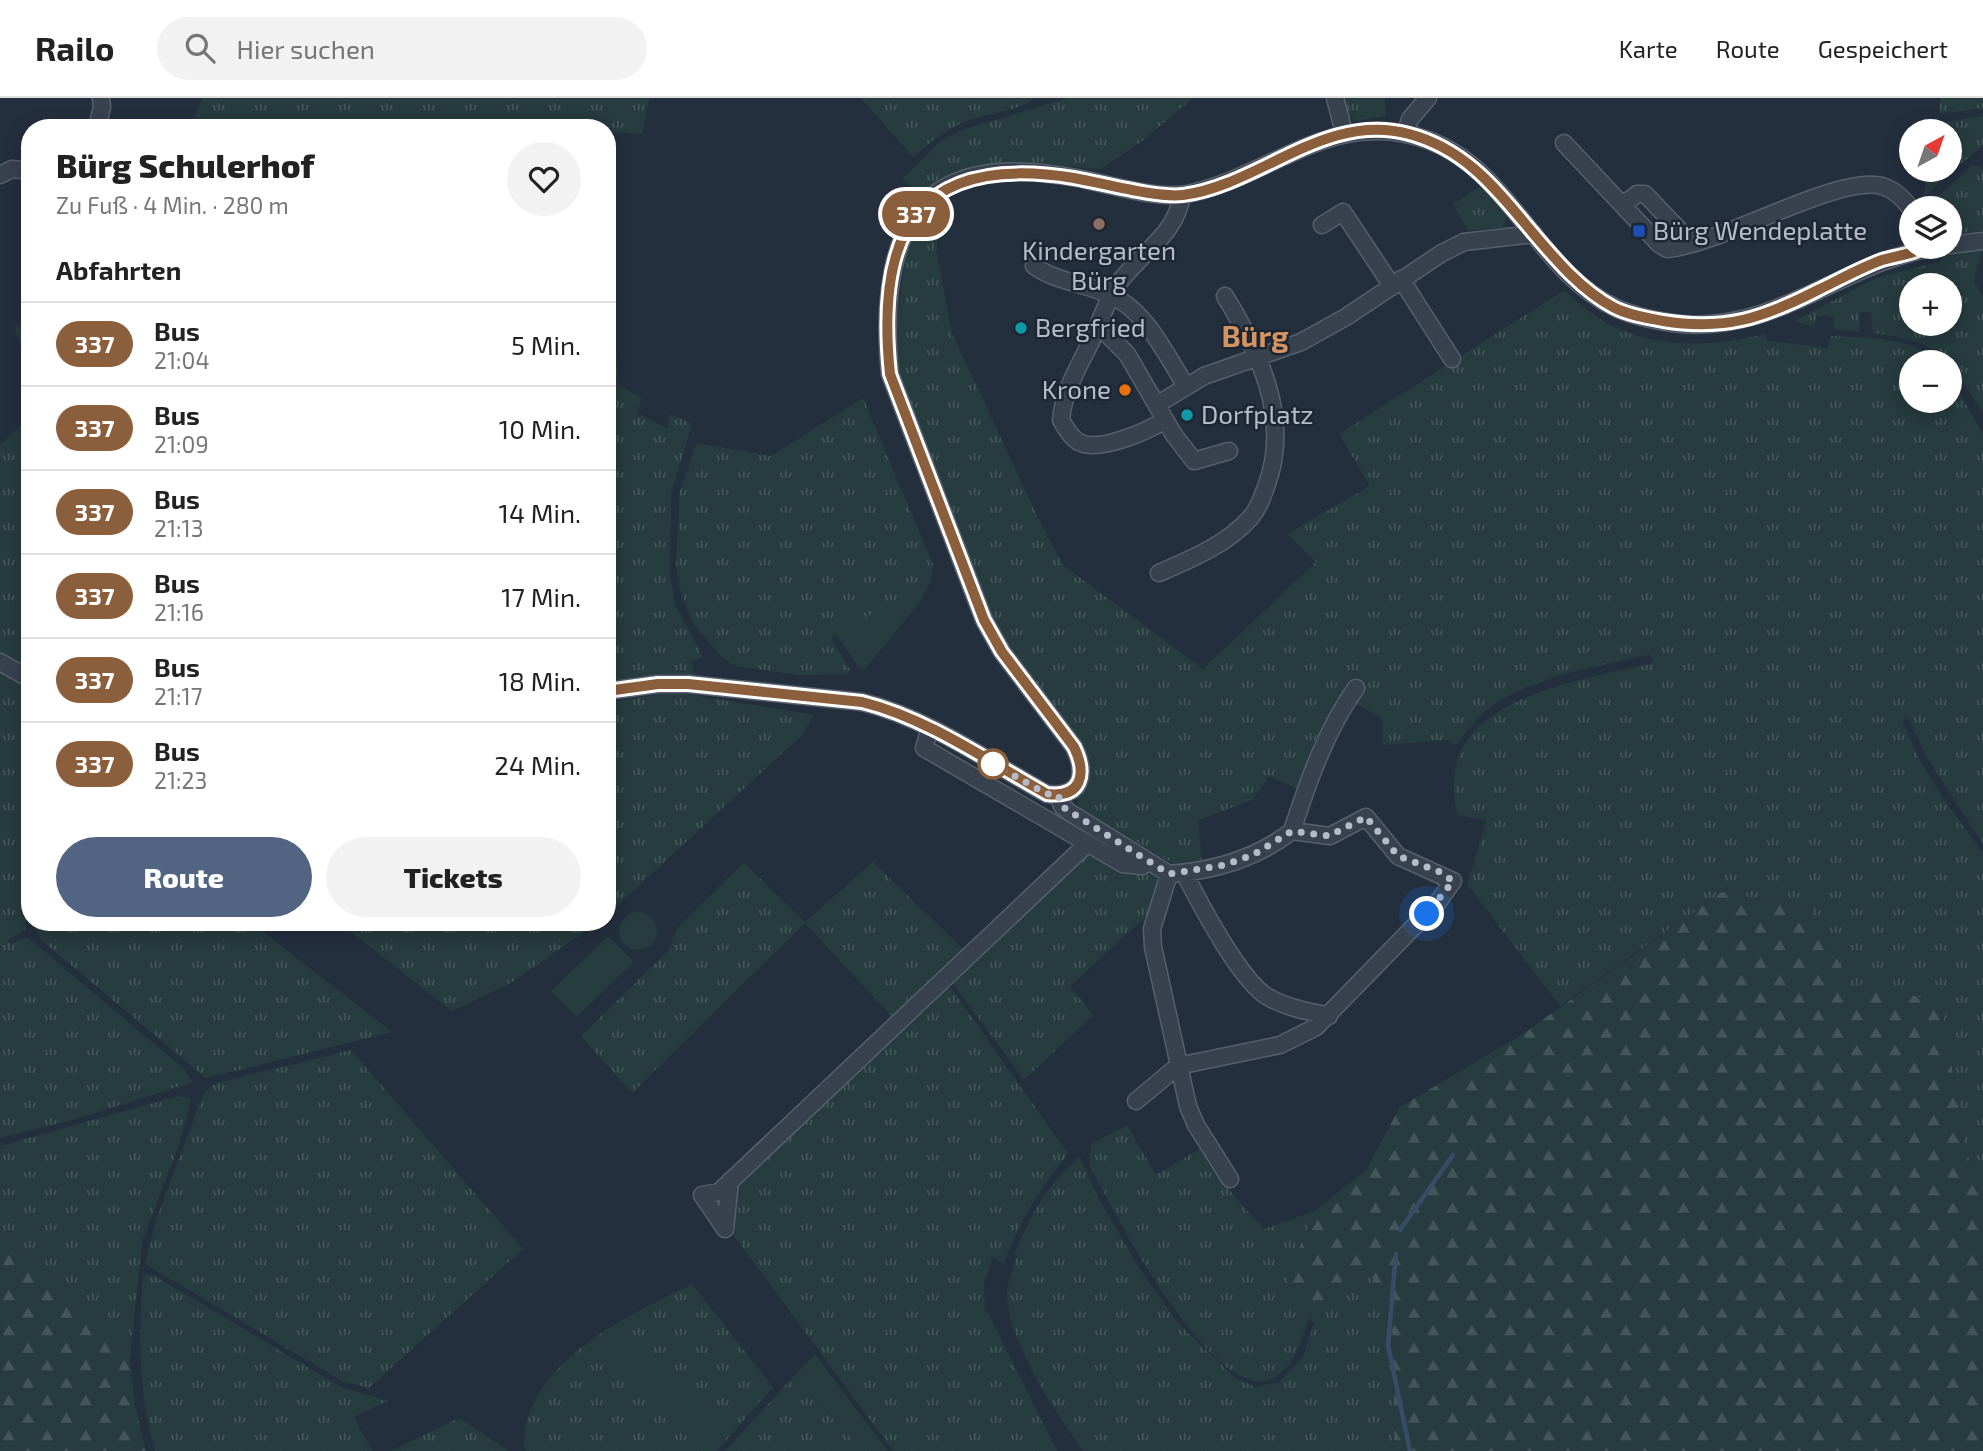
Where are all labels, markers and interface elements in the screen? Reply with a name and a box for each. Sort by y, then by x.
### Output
search box [157,17,647,80]
text: Railo [35,28,115,68]
icon: search [181,29,219,67]
text: Hier suchen [237,33,375,64]
text: Karte [1619,34,1678,63]
text: Route [1716,34,1780,63]
text: Gespeichert [1818,34,1948,63]
north arrow [1899,119,1962,182]
map controls [1899,119,1962,413]
button: heart [507,142,581,216]
text: Bürg Schulerhof [56,145,314,185]
text: Zu Fuß · 4 Min. · 280 m [56,191,289,219]
line badge: 337 [876,191,956,237]
button: layers [1899,196,1962,259]
text: 337 [896,199,936,228]
place label: Bürg Wendeplatte [1653,214,1867,245]
marker: Kindergarten Bürg [1091,216,1107,232]
marker: Bürg Wendeplatte [1631,223,1647,239]
place label: Kindergarten Bürg [1022,234,1176,295]
text: Abfahrten [56,254,181,285]
button: + [1899,273,1962,336]
place label: Bergfried [1035,311,1146,342]
text: Bus [154,315,200,346]
district label: Bürg [1221,317,1289,353]
marker: Bergfried [1013,320,1029,336]
text: 337 [75,329,114,358]
text: 5 Min. [511,329,581,360]
text: 21:04 [154,346,210,374]
button: − [1899,350,1962,413]
place label: Krone [1042,373,1111,404]
marker: Krone [1117,382,1133,398]
place label: Dorfplatz [1201,398,1314,429]
text: Bus [154,399,200,430]
marker: Dorfplatz [1179,407,1195,423]
text: 337 [75,413,114,442]
text: 10 Min. [499,413,581,444]
text: 21:09 [154,430,209,458]
text: Bus [154,483,200,514]
text: 337 [75,497,114,526]
text: 14 Min. [499,497,581,528]
text: 21:13 [154,514,203,542]
text: Bus [154,567,200,598]
text: 337 [75,581,114,610]
text: 17 Min. [501,581,581,612]
text: 21:16 [154,598,204,626]
text: Bus [154,651,200,682]
text: 337 [75,665,114,694]
text: 18 Min. [499,665,581,696]
text: 21:17 [154,682,202,710]
text: Bus [154,735,200,766]
text: 337 [75,749,114,778]
text: 24 Min. [494,749,581,780]
unlabelled marker [978,749,1008,779]
text: 21:23 [154,766,207,794]
button: Route [56,837,312,917]
button: Tickets [326,837,581,917]
your location [1409,896,1444,931]

